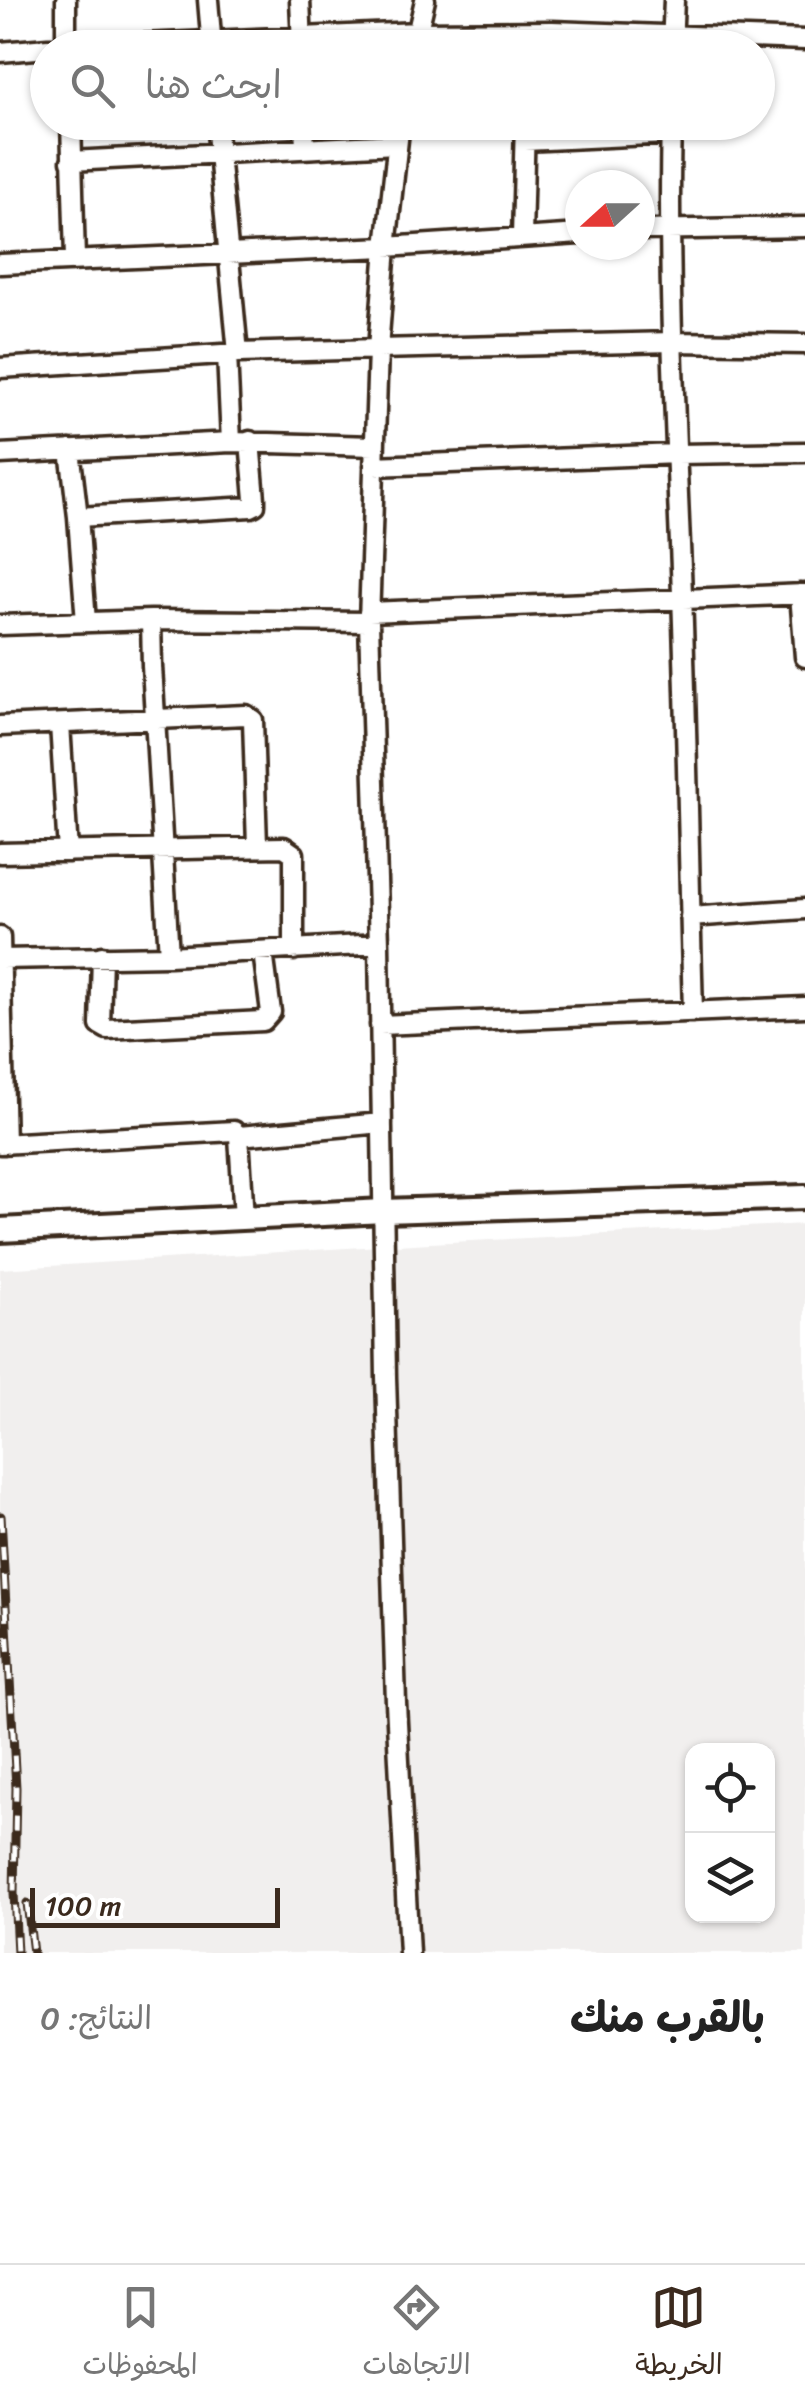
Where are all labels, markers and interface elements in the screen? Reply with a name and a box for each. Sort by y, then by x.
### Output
search box [30,30,775,140]
text: ابحث هنا [145,52,282,119]
icon: search [65,58,120,113]
north arrow [565,170,655,260]
map controls [685,1743,775,1923]
button: locate [685,1743,775,1833]
button: layers [685,1833,775,1923]
text: 100 m [45,1881,121,1930]
scale bar [30,1883,280,1928]
text: بالقرب منك [570,1981,765,2055]
text: النتائج: 0 [40,1990,152,2047]
tab: المحفوظات [82,2280,198,2389]
tab: الاتجاهات [362,2280,471,2389]
tab: الخريطة [635,2280,723,2389]

